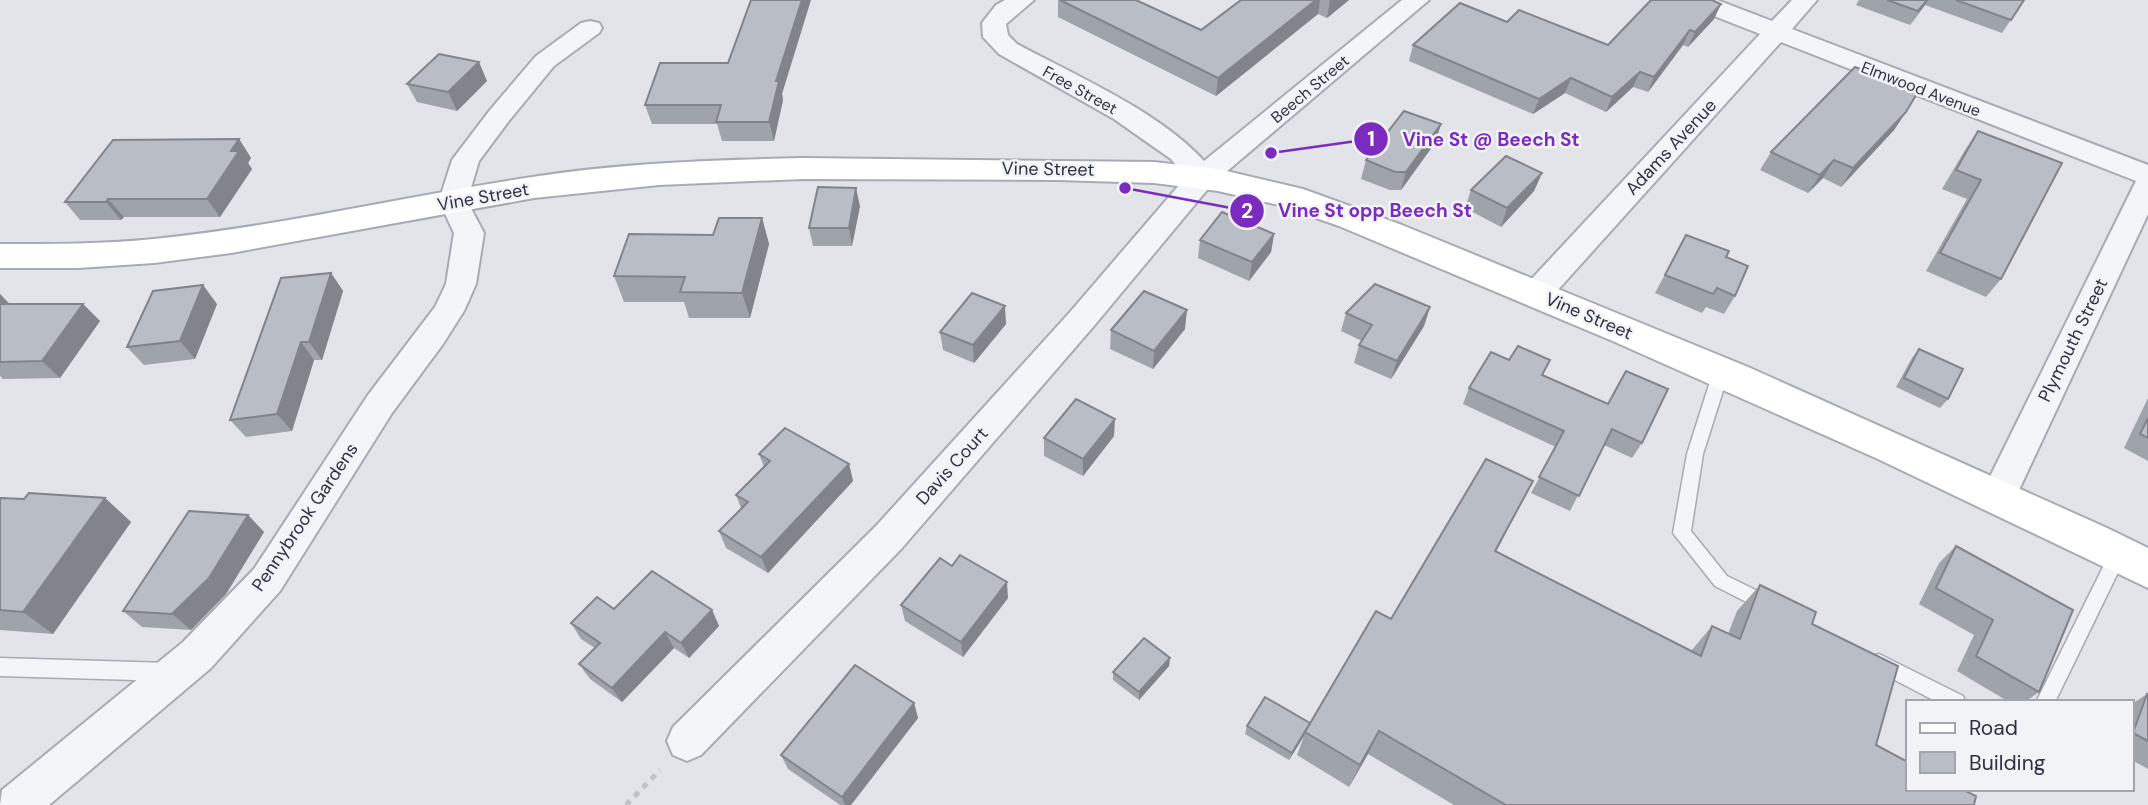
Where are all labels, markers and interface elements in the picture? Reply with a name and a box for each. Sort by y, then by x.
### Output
street label: Beech Street [1267,50,1353,128]
street label: Elmwood Avenue [1858,57,1984,121]
street label: Free Street [1039,61,1121,119]
street label: Adams Avenue [1620,94,1722,200]
callout: Vine St @ Beech St [1353,119,1593,159]
text: 1 [1367,125,1375,153]
text: Vine St @ Beech St [1402,127,1580,152]
street label: Vine Street [1001,156,1095,182]
street label: Vine Street [435,177,531,217]
callout: Vine St opp Beech St [1229,191,1486,231]
text: 2 [1241,197,1253,225]
text: Vine St opp Beech St [1278,198,1472,223]
street label: Plymouth Street [2033,274,2113,406]
street label: Vine Street [1542,287,1636,345]
street label: Davis Court [911,422,993,510]
street label: Pennybrook Gardens [246,438,364,596]
legend [1906,700,2134,791]
text: Road [1969,714,2018,742]
text: Building [1969,749,2046,777]

